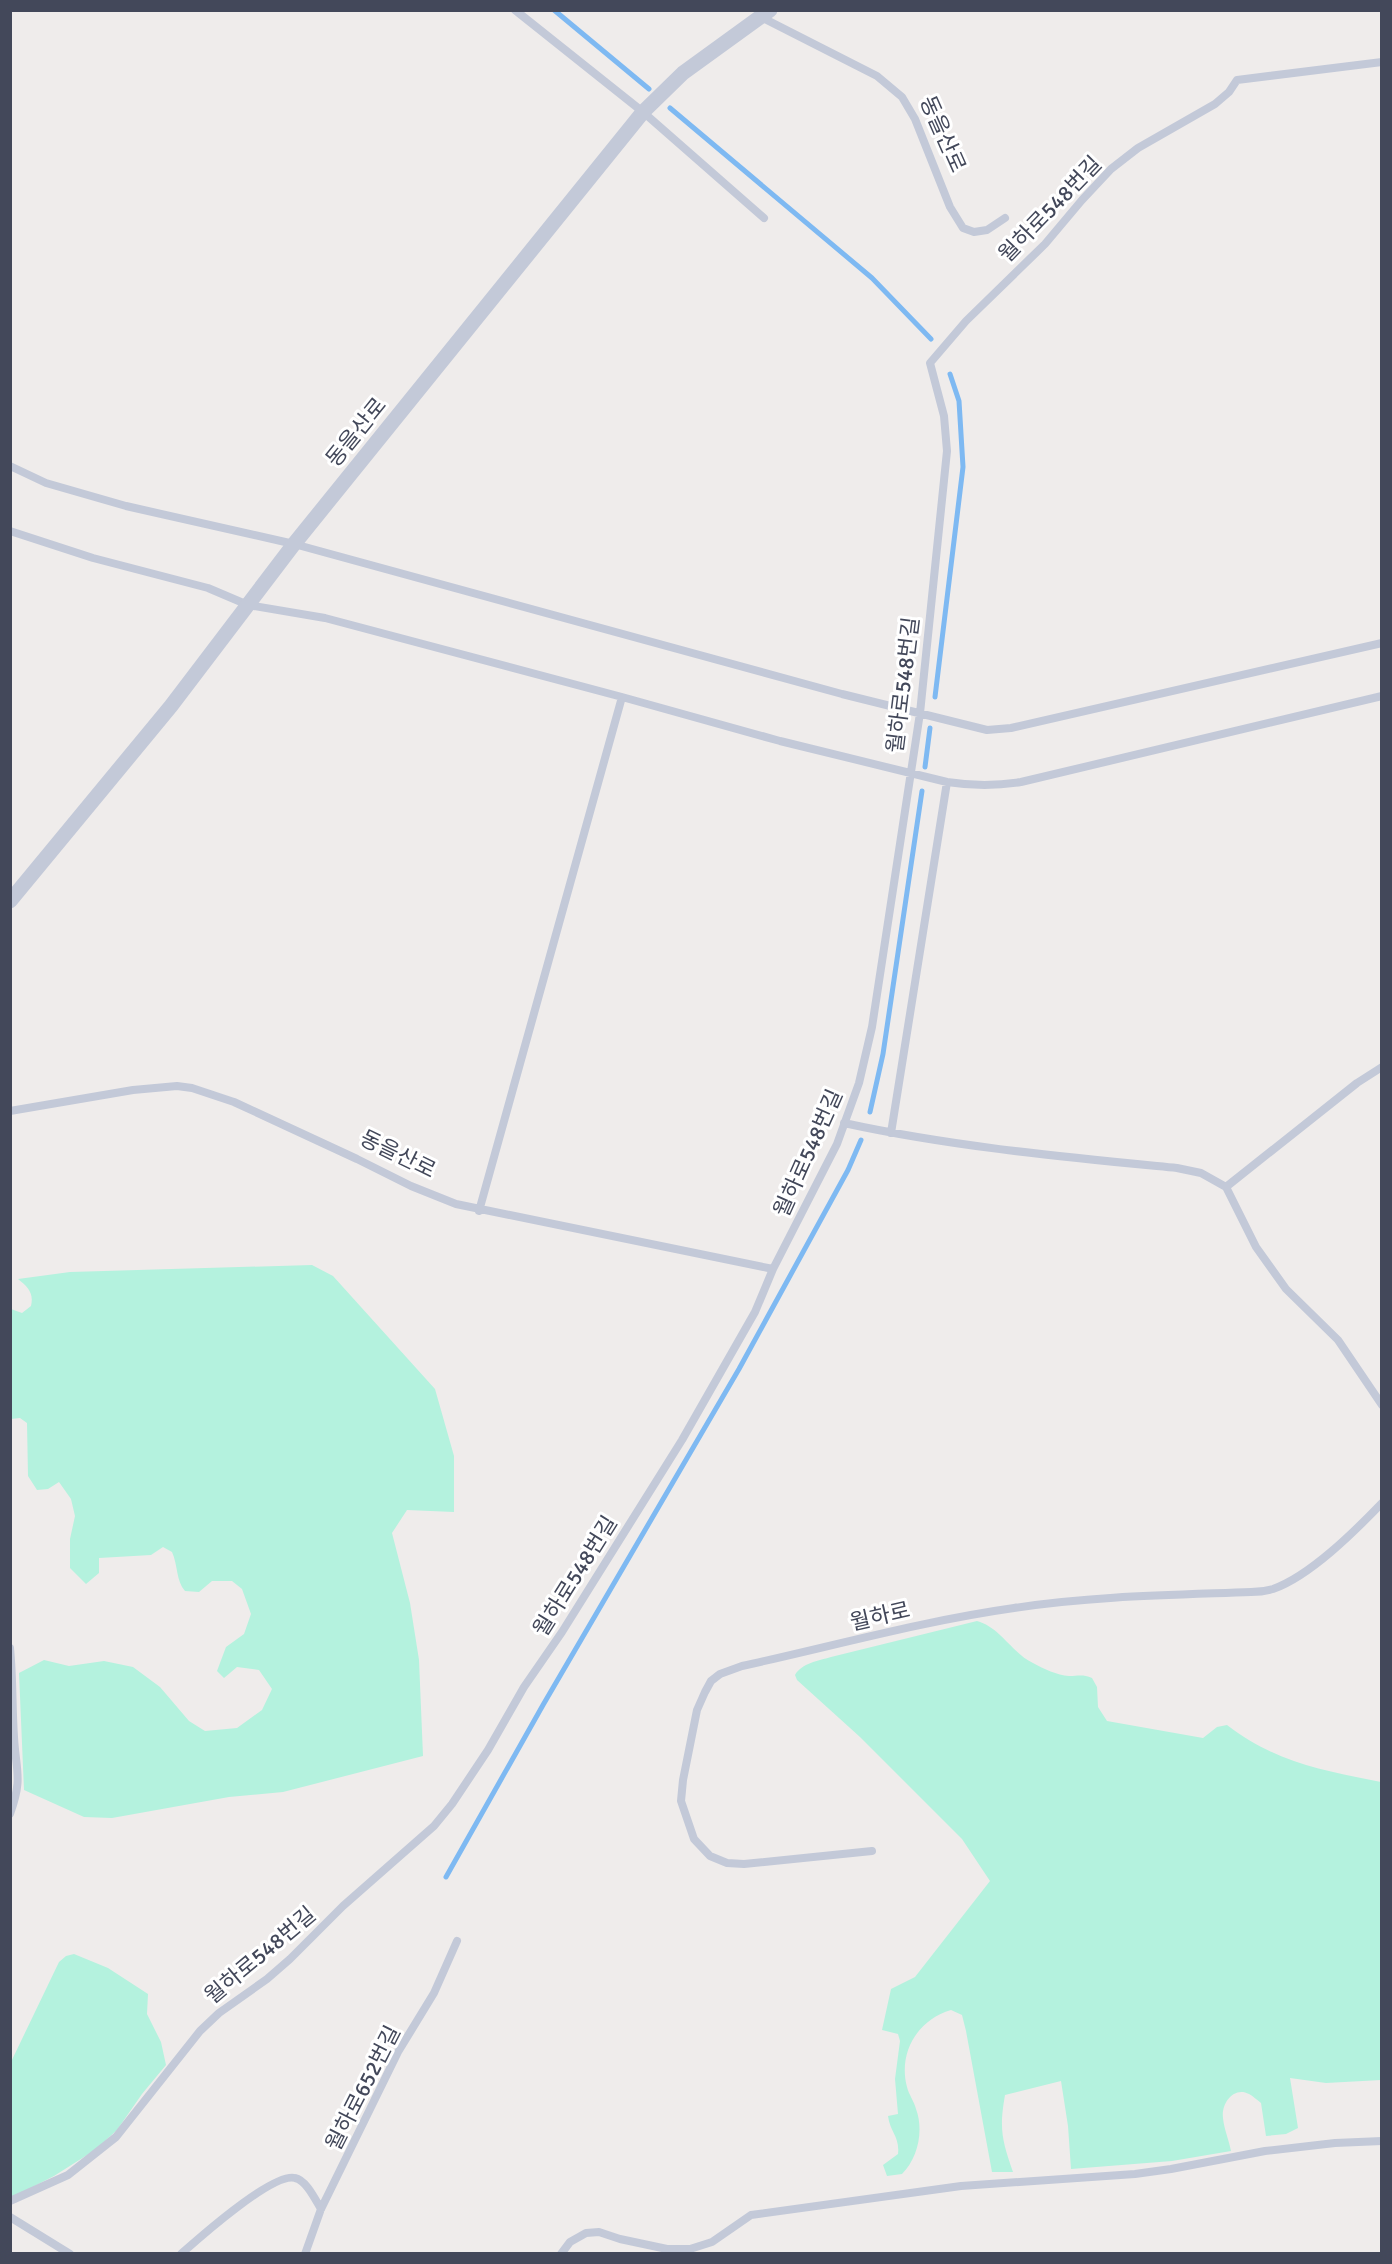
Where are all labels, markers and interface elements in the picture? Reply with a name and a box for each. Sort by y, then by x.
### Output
street label: 동을산로 [914,92,972,176]
street label: 월하로548번길 [993,150,1107,268]
street label: 동을산로 [320,392,392,472]
street label: 월하로548번길 [881,615,925,755]
street label: 월하로548번길 [768,1085,848,1221]
street label: 동을산로 [356,1124,440,1184]
street label: 월하로548번길 [527,1511,623,1641]
street label: 월하로 [847,1596,913,1636]
street label: 월하로548번길 [199,1901,321,2009]
street label: 월하로652번길 [320,2021,406,2155]

